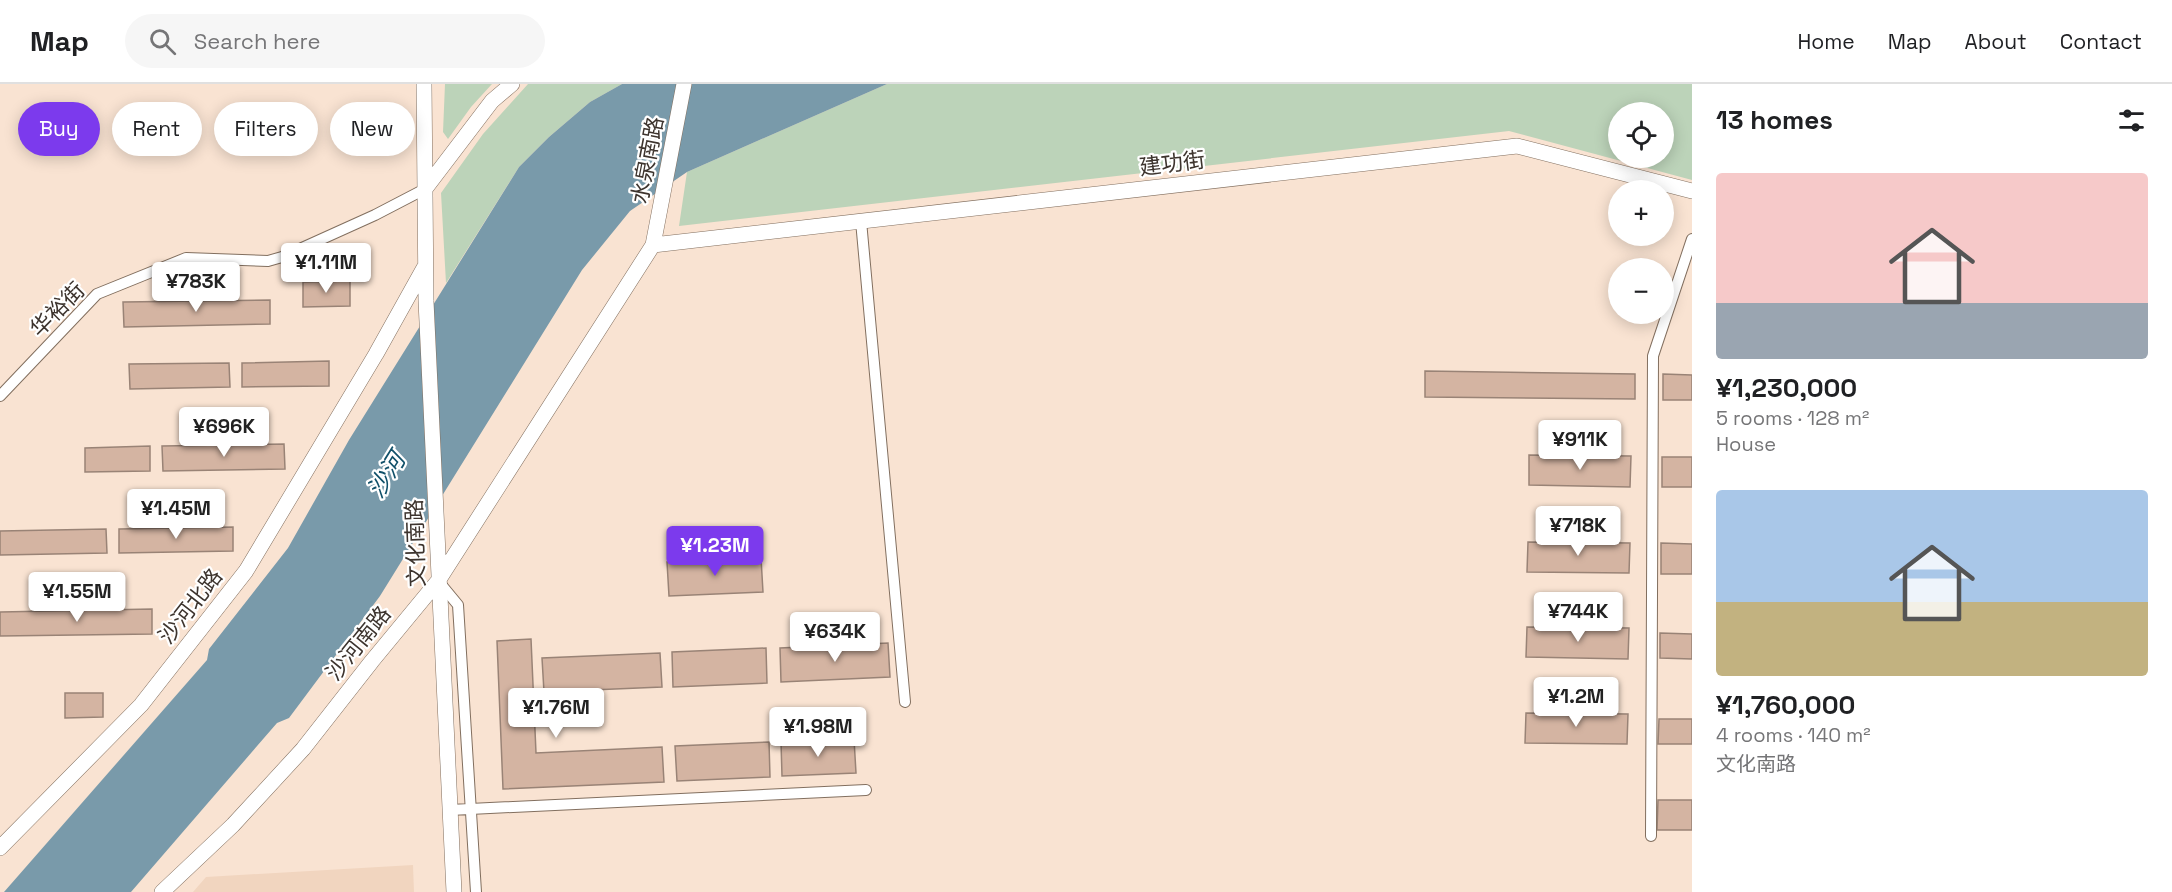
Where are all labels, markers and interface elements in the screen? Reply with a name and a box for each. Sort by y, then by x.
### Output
search box [125,14,545,68]
text: Map [30,23,89,59]
icon: search [146,25,179,58]
text: Search here [194,27,321,55]
text: Home [1797,28,1855,55]
text: Map [1888,28,1932,55]
text: About [1965,28,2027,55]
text: Contact [2060,28,2142,55]
chip: Buy [18,102,100,156]
chip: Rent [112,102,202,156]
chip: Filters [214,102,318,156]
chip: New [330,102,415,156]
map controls [1608,102,1674,324]
button: locate [1608,102,1674,168]
text: 13 homes [1716,103,1833,137]
icon: filters [2115,104,2148,137]
street label: 水泉南路 [625,114,669,206]
street label: 建功街 [1138,145,1206,181]
button: + [1608,180,1674,246]
icon: home [1878,212,1986,320]
pin: ¥1.11M [277,243,375,294]
text: ¥1.11M [295,249,357,275]
button: − [1608,258,1674,324]
pin: ¥783K [154,262,238,313]
text: ¥783K [166,268,226,294]
street label: 华裕街 [24,276,90,342]
text: ¥1,230,000 [1716,371,1857,405]
text: 5 rooms · 128 m² [1716,405,1869,431]
pin: ¥696K [182,407,266,458]
text: ¥696K [193,413,255,439]
pin: ¥911K [1538,420,1622,471]
text: ¥911K [1552,426,1608,452]
text: House [1716,431,1776,457]
water label: 沙河 [360,443,414,504]
pin: ¥1.45M [127,489,225,540]
text: ¥1.45M [141,495,211,521]
street label: 文化南路 [399,499,431,587]
pin: ¥718K [1536,506,1620,557]
text: ¥718K [1550,512,1606,538]
pin: ¥1.23M [666,526,764,577]
icon: home [1878,529,1986,637]
text: ¥1.23M [680,532,750,558]
street label: 沙河北路 [152,563,228,649]
pin: ¥1.55M [28,572,126,623]
text: ¥1.55M [42,578,112,604]
pin: ¥744K [1536,592,1620,643]
text: ¥744K [1548,598,1608,624]
street label: 沙河南路 [319,600,397,686]
pin: ¥634K [793,612,877,663]
text: ¥634K [804,618,866,644]
pin: ¥1.2M [1534,677,1618,728]
text: ¥1.2M [1548,683,1604,709]
pin: ¥1.76M [507,688,605,739]
text: ¥1,760,000 [1716,688,1855,722]
text: ¥1.76M [522,694,590,720]
pin: ¥1.98M [769,707,867,758]
text: ¥1.98M [783,713,853,739]
text: 4 rooms · 140 m² [1716,722,1871,748]
text: 文化南路 [1716,751,1796,777]

